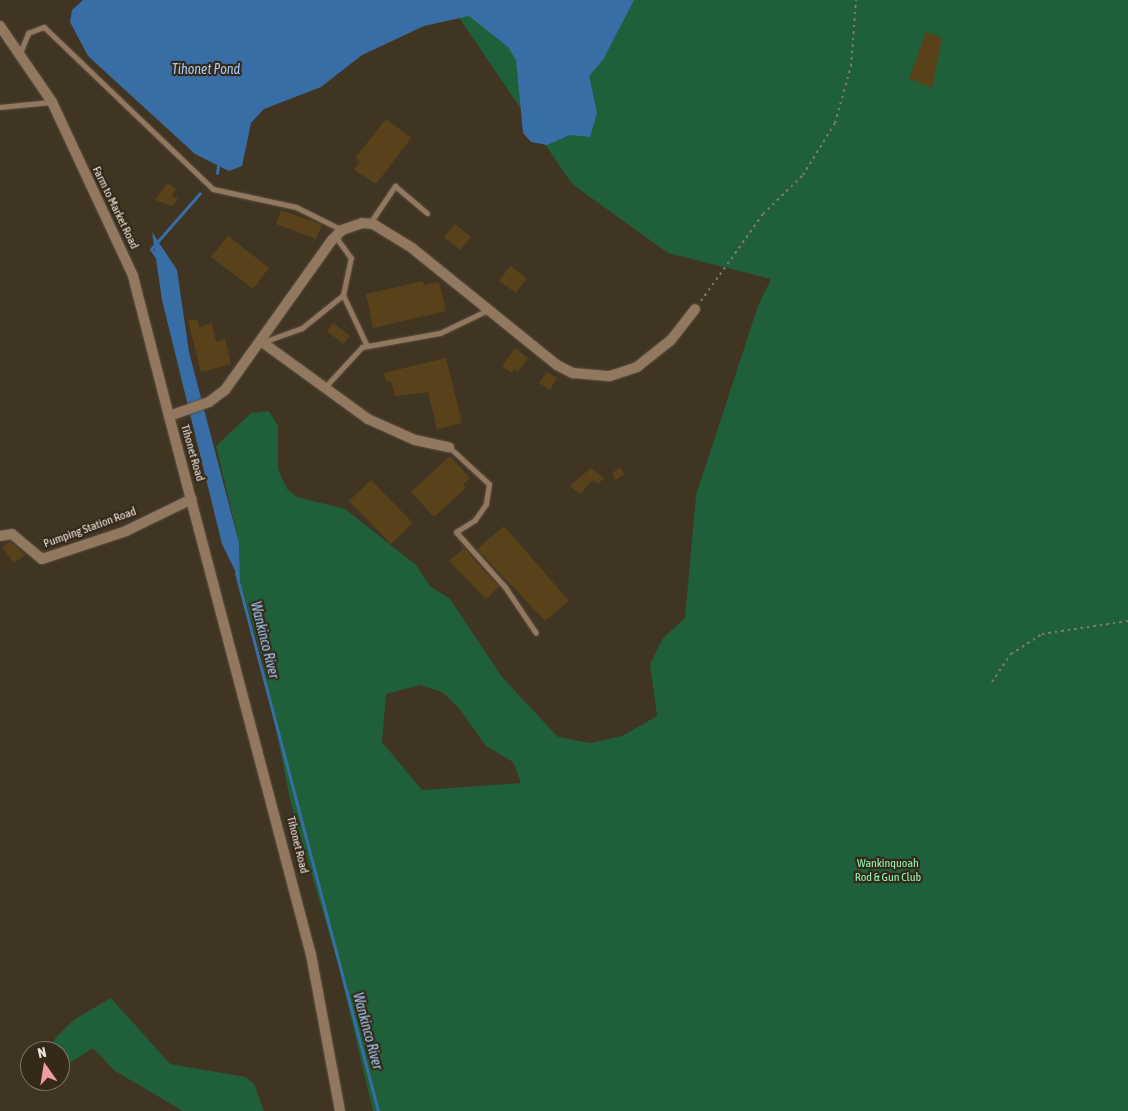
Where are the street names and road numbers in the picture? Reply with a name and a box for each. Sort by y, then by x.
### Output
street label: Farm to Market Road [89,164,141,252]
street label: Tihonet Road [177,423,207,483]
street label: Pumping Station Road [42,505,138,551]
street label: Tihonet Road [283,815,311,875]

